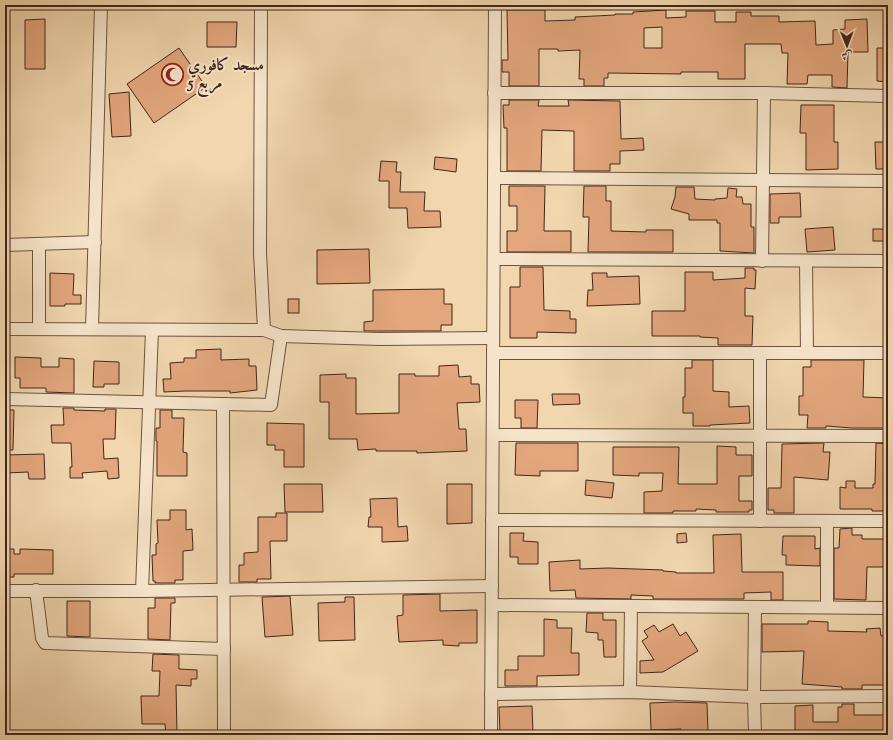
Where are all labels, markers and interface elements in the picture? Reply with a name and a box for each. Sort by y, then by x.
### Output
north arrow [827,26,867,66]
text: ش [841,47,853,63]
place label: مسجد كافوري مربع 5 [186,55,264,98]
mosque icon: مسجد كافوري مربع 5 [159,62,185,88]

